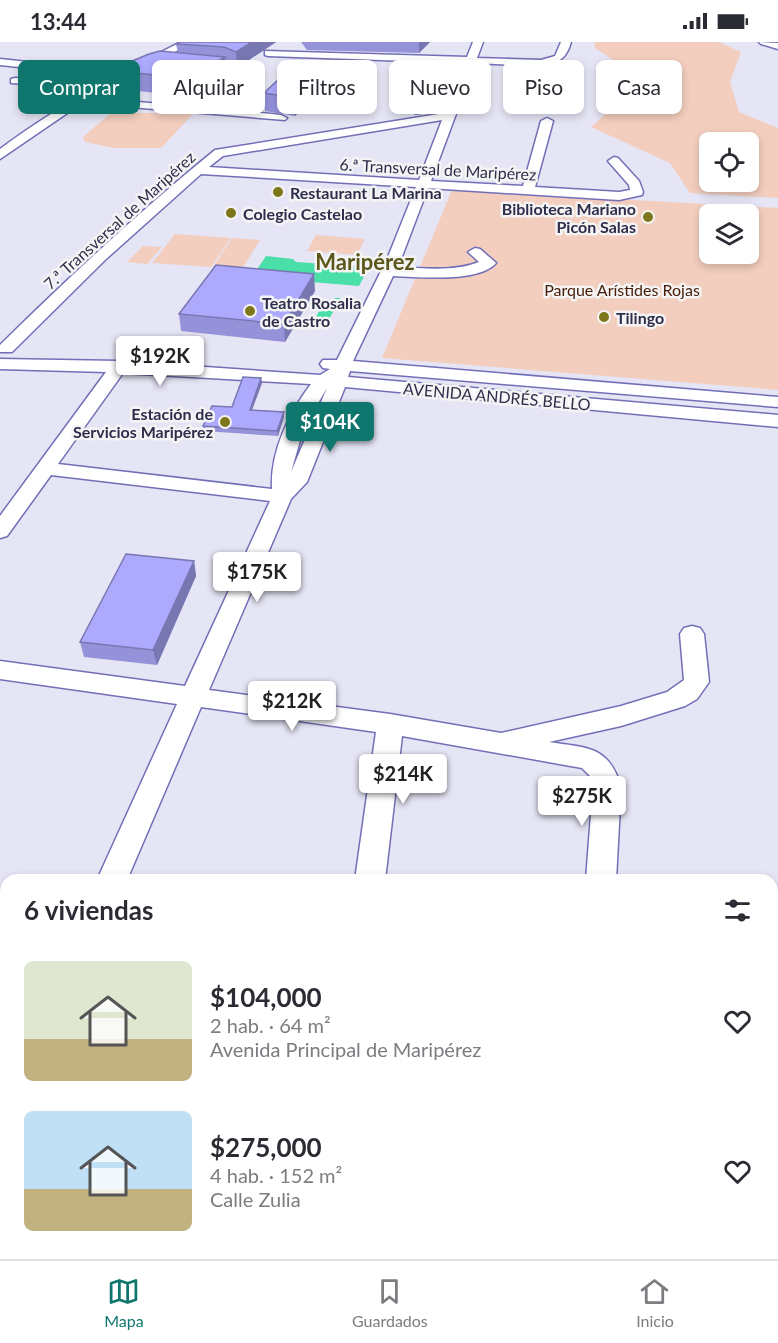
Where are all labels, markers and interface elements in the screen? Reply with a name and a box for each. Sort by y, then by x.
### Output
text: 13:44 [30,8,87,35]
chip: Comprar [18,60,140,114]
chip: Alquilar [152,60,265,114]
chip: Filtros [277,60,377,114]
chip: Nuevo [389,60,491,114]
chip: Piso [503,60,584,114]
chip: Casa [596,60,682,114]
map controls [699,132,759,264]
button: locate [699,132,759,192]
street label: 7.ª Transversal de Maripérez [39,147,199,293]
street label: 6.ª Transversal de Maripérez [339,154,537,184]
place label: Restaurant La Marina [290,183,442,202]
marker: Restaurant La Marina [271,185,285,199]
place label: Biblioteca Mariano Picón Salas [502,199,636,236]
place label: Colegio Castelao [243,204,362,223]
button: layers [699,204,759,264]
marker: Colegio Castelao [224,206,238,220]
marker: Biblioteca Mariano Picón Salas [641,210,655,224]
district label: Maripérez [315,248,415,275]
park label: Parque Arístides Rojas [544,280,700,299]
place label: Teatro Rosalia de Castro [262,293,361,330]
marker: Teatro Rosalia de Castro [243,304,257,318]
place label: Tilingo [616,308,664,327]
marker: Tilingo [597,310,611,324]
pin: $192K [118,336,202,387]
text: $192K [130,343,190,367]
street label: AVENIDA ANDRÉS BELLO [403,378,592,414]
pin: $104K [288,402,372,453]
place label: Estación de Servicios Maripérez [73,404,213,441]
text: $104K [300,409,360,433]
marker: Estación de Servicios Maripérez [218,415,232,429]
pin: $175K [215,552,299,603]
text: $175K [227,559,287,583]
pin: $212K [250,681,334,732]
text: $212K [262,688,322,712]
pin: $214K [361,754,445,805]
text: $214K [373,761,433,785]
pin: $275K [540,776,624,827]
text: $275K [552,783,612,807]
text: 6 viviendas [24,894,153,926]
icon: filters [721,894,754,927]
text: $104,000 [210,981,322,1013]
icon: home [72,985,144,1057]
icon: heart [721,1005,754,1038]
text: 2 hab. · 64 m² [210,1013,331,1037]
text: Avenida Principal de Maripérez [210,1037,481,1061]
text: $275,000 [210,1131,322,1163]
icon: home [72,1135,144,1207]
icon: heart [721,1155,754,1188]
text: 4 hab. · 152 m² [210,1163,342,1187]
text: Calle Zulia [210,1187,301,1211]
tab: Mapa [104,1275,144,1330]
tab: Guardados [352,1275,428,1330]
tab: Inicio [636,1275,674,1330]

